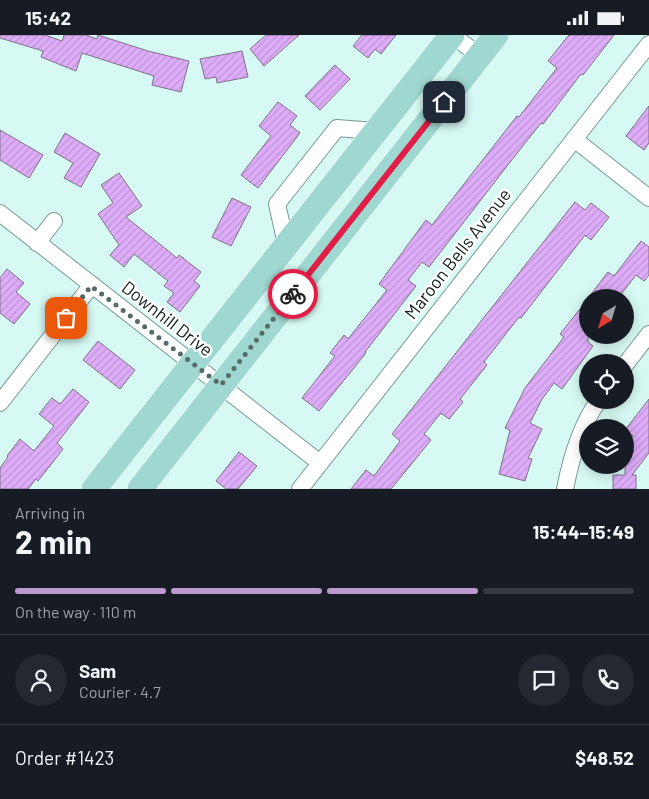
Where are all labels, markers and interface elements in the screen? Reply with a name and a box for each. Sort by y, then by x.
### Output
text: 15:42 [25,6,71,29]
pin [423,81,465,123]
icon: home [430,88,458,116]
street label: Maroon Bells Avenue [399,184,515,323]
courier [268,269,318,319]
street label: Downhill Drive [118,276,218,361]
icon: bike [279,280,307,308]
north arrow [579,289,634,344]
map controls [579,289,634,474]
pin [45,297,87,339]
icon: bag [52,304,80,332]
button: locate [579,354,634,409]
button: layers [579,419,634,474]
text: Arriving in [15,503,85,522]
text: 15:44–15:49 [533,520,634,543]
text: 2 min [15,522,92,560]
text: On the way · 110 m [15,602,136,621]
button: person [15,654,67,706]
button: chat [518,654,570,706]
button: phone [582,654,634,706]
text: Sam [79,659,116,682]
text: Courier · 4.7 [79,682,161,701]
text: Order #1423 [15,746,114,769]
text: $48.52 [575,746,634,769]

